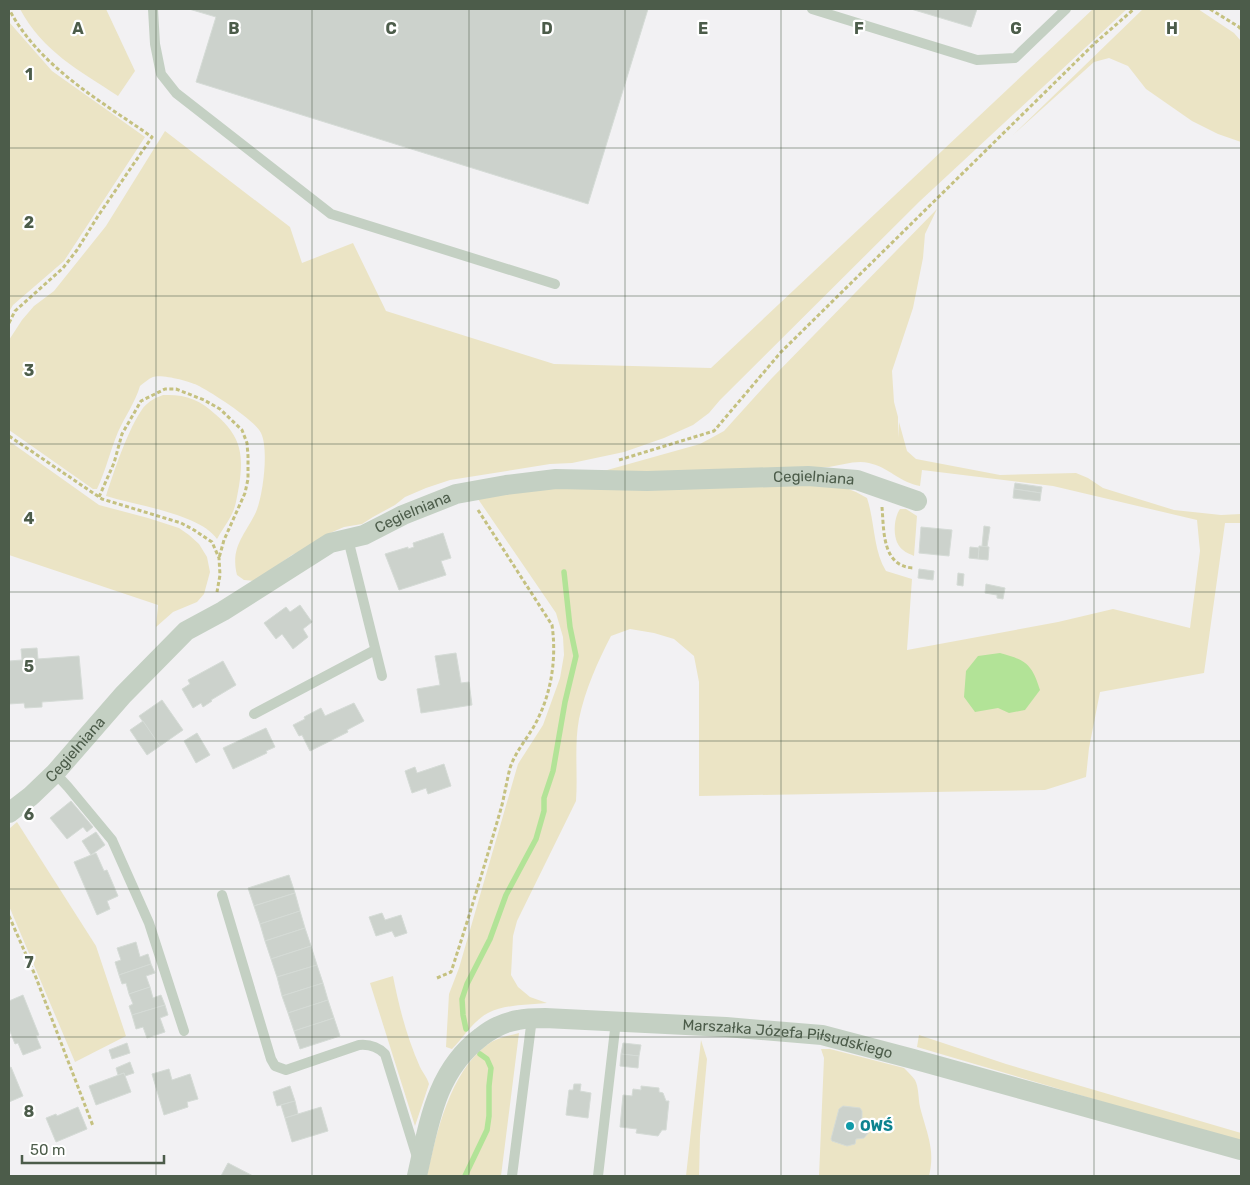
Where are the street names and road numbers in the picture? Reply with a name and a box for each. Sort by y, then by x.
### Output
street label: Cegielniana [773,467,855,489]
street label: Cegielniana [372,488,454,537]
street label: Cegielniana [42,713,109,786]
street label: Marszałka Józefa Piłsudskiego [682,1016,895,1062]

